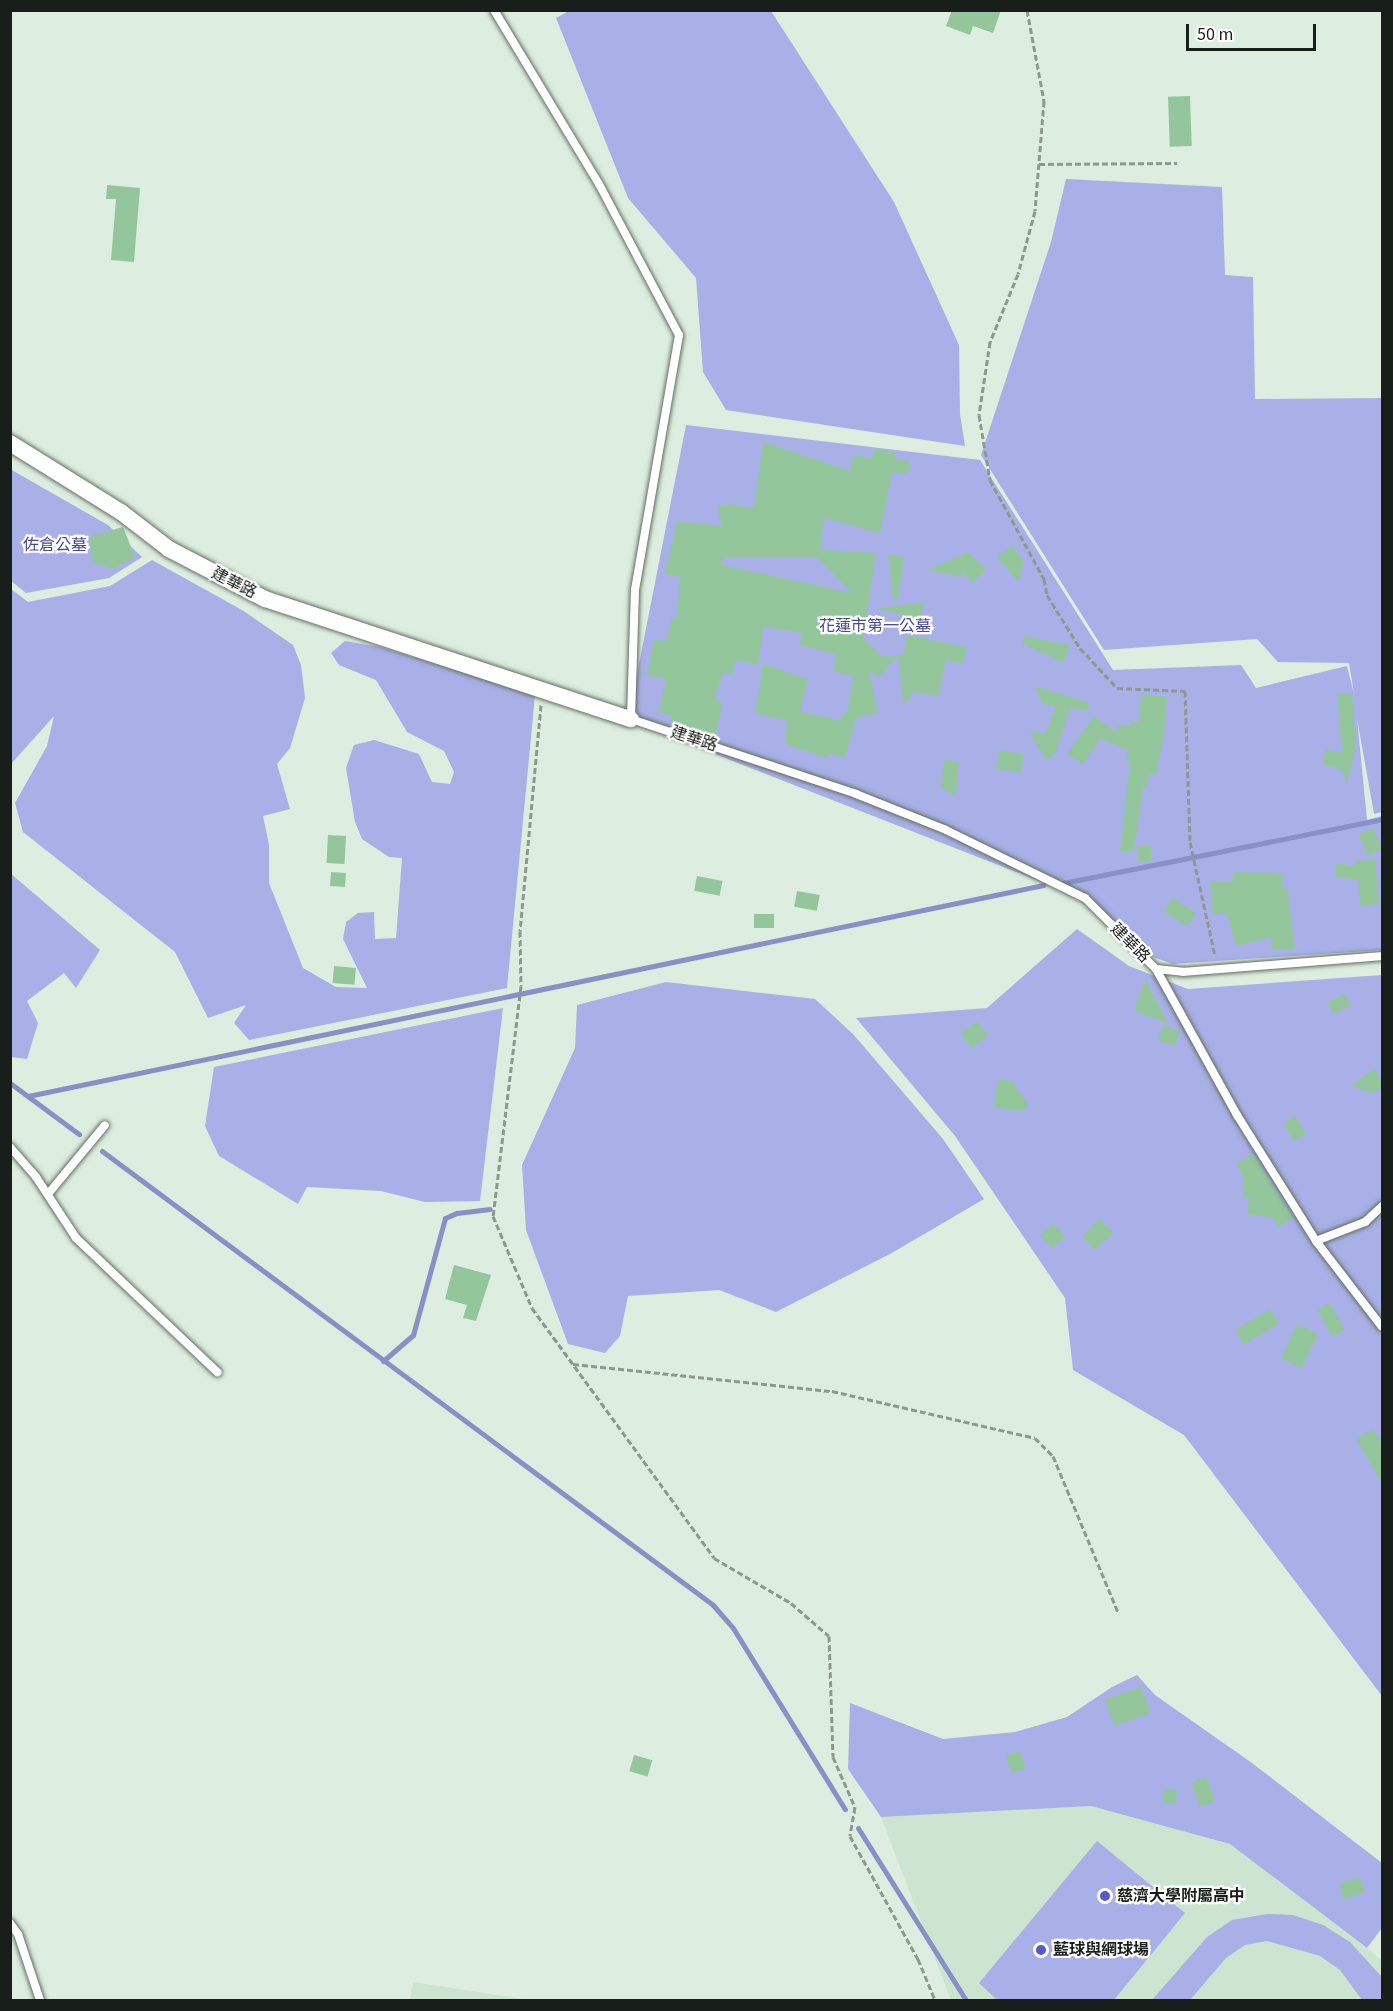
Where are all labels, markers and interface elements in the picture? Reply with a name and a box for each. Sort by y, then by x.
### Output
scale bar [1189,12,1320,50]
text: 50 m [1197,22,1233,47]
park label: 佐倉公墓 [23,535,87,555]
street label: 建華路 [208,564,260,602]
park label: 花蓮市第一公墓 [819,616,931,636]
street label: 建華路 [668,722,720,756]
street label: 建華路 [1106,919,1154,967]
place label: 慈濟大學附屬高中 [1117,1886,1245,1906]
marker: 慈濟大學附屬高中 [1098,1889,1112,1903]
place label: 藍球與網球場 [1053,1940,1149,1960]
marker: 藍球與網球場 [1034,1943,1048,1957]

